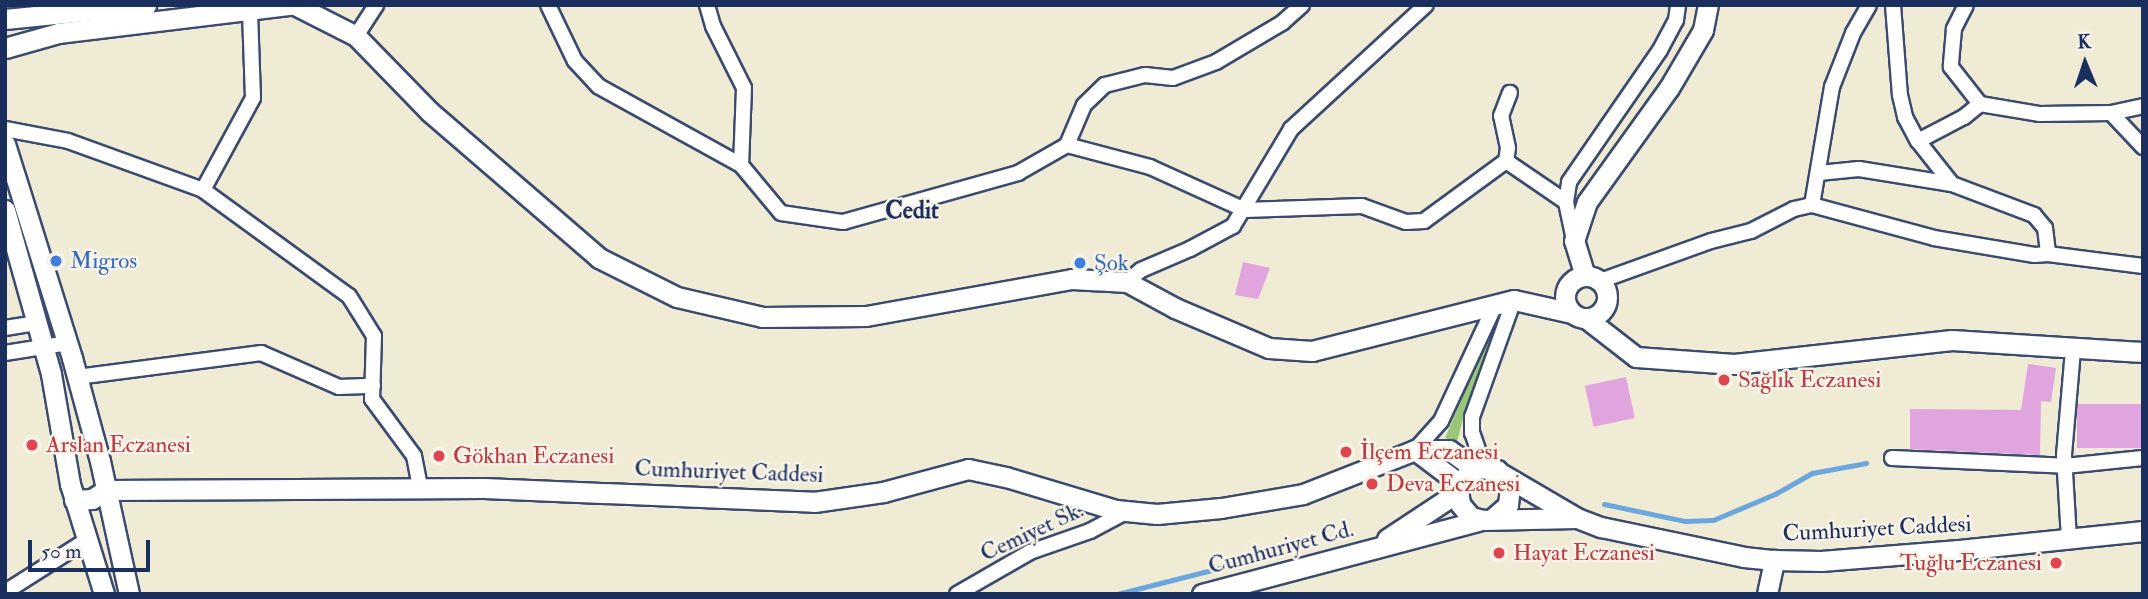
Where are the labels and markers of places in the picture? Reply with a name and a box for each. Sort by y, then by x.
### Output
place label: Migros [70,247,137,275]
place label: Şok [1094,249,1129,277]
marker: Migros [48,253,64,269]
marker: Şok [1072,255,1088,271]
place label: Sağlık Eczanesi [1738,366,1881,394]
marker: Sağlık Eczanesi [1716,372,1732,388]
place label: Arslan Eczanesi [46,431,191,459]
marker: Arslan Eczanesi [24,437,40,453]
place label: İlçem Eczanesi [1360,438,1499,466]
place label: Gökhan Eczanesi [453,442,614,470]
marker: İlçem Eczanesi [1338,444,1354,460]
marker: Gökhan Eczanesi [431,448,447,464]
place label: Deva Eczanesi [1386,470,1520,498]
marker: Deva Eczanesi [1364,476,1380,492]
place label: Hayat Eczanesi [1513,539,1655,567]
marker: Hayat Eczanesi [1491,545,1507,561]
place label: Tuğlu Eczanesi [1900,549,2042,577]
marker: Tuğlu Eczanesi [2048,555,2064,571]

